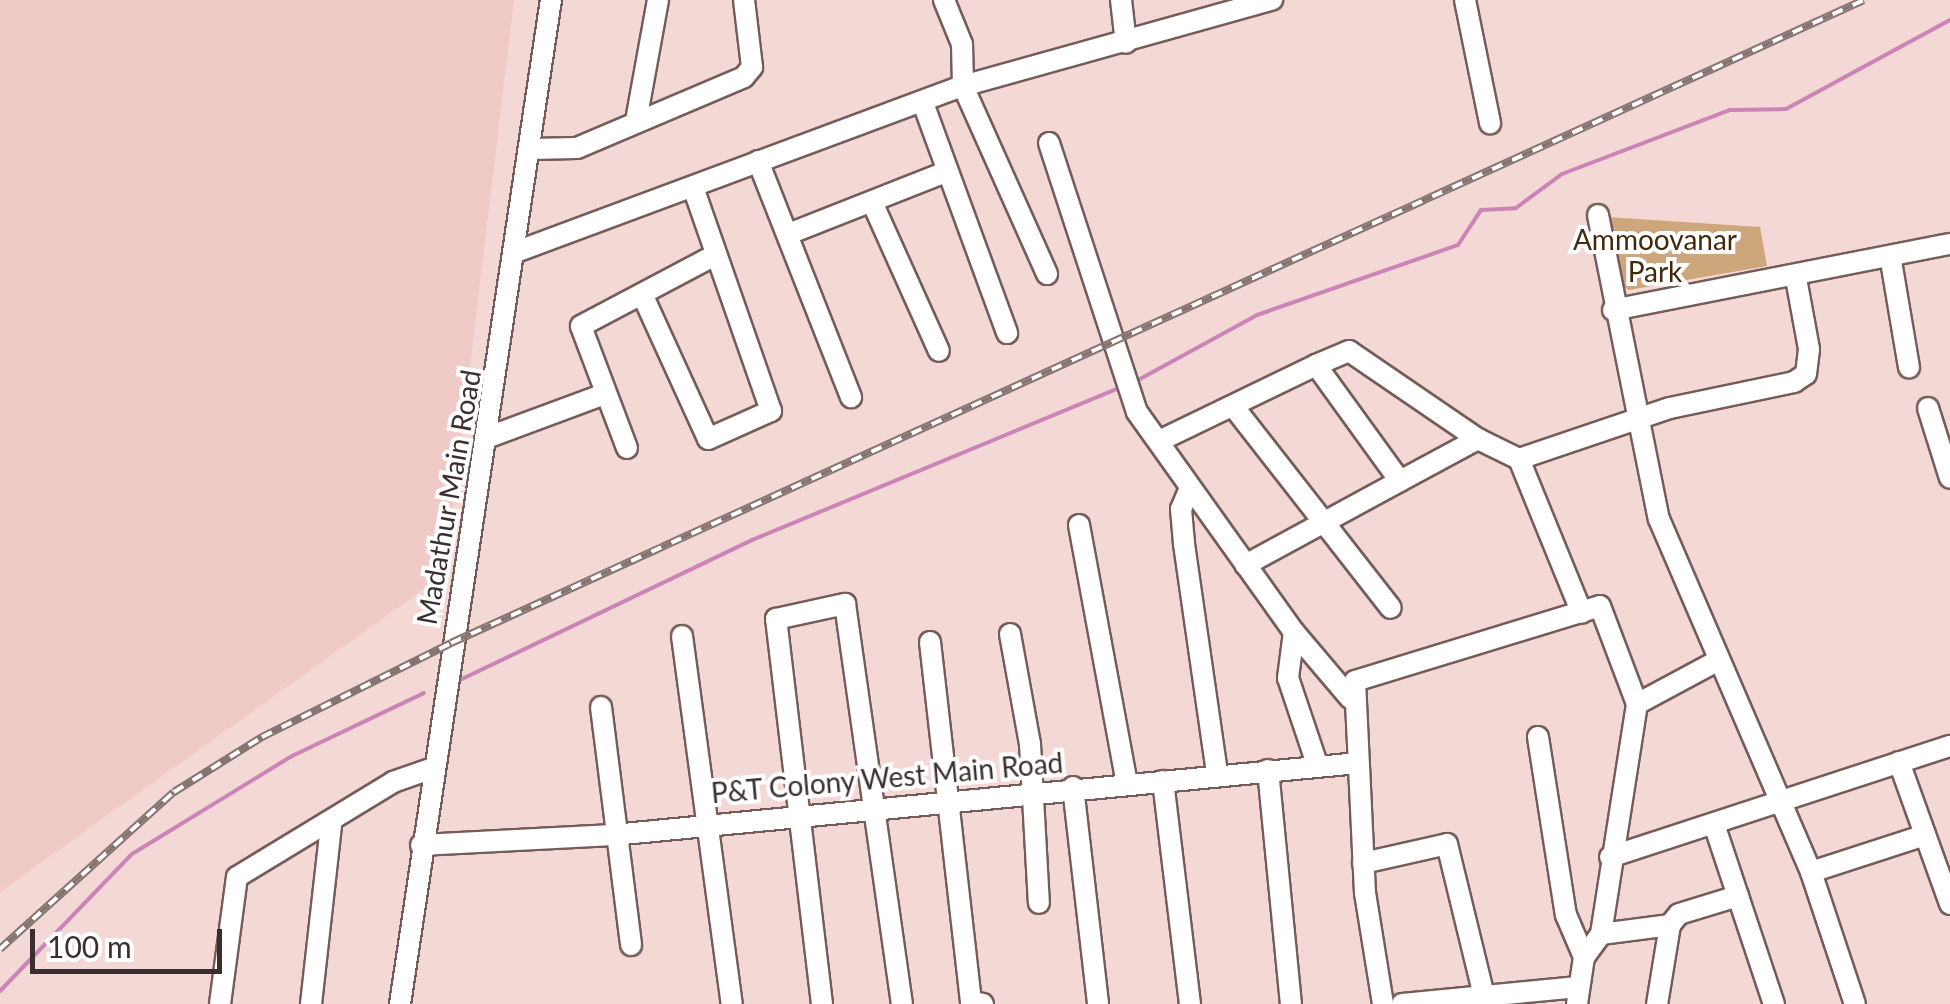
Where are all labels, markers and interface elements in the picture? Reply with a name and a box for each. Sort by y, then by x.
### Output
park label: Ammoovanar Park [1573,222,1737,288]
street label: Madathur Main Road [409,367,487,627]
street label: P&T Colony West Main Road [709,745,1065,809]
scale bar [35,909,228,971]
text: 100 m [47,928,132,964]

